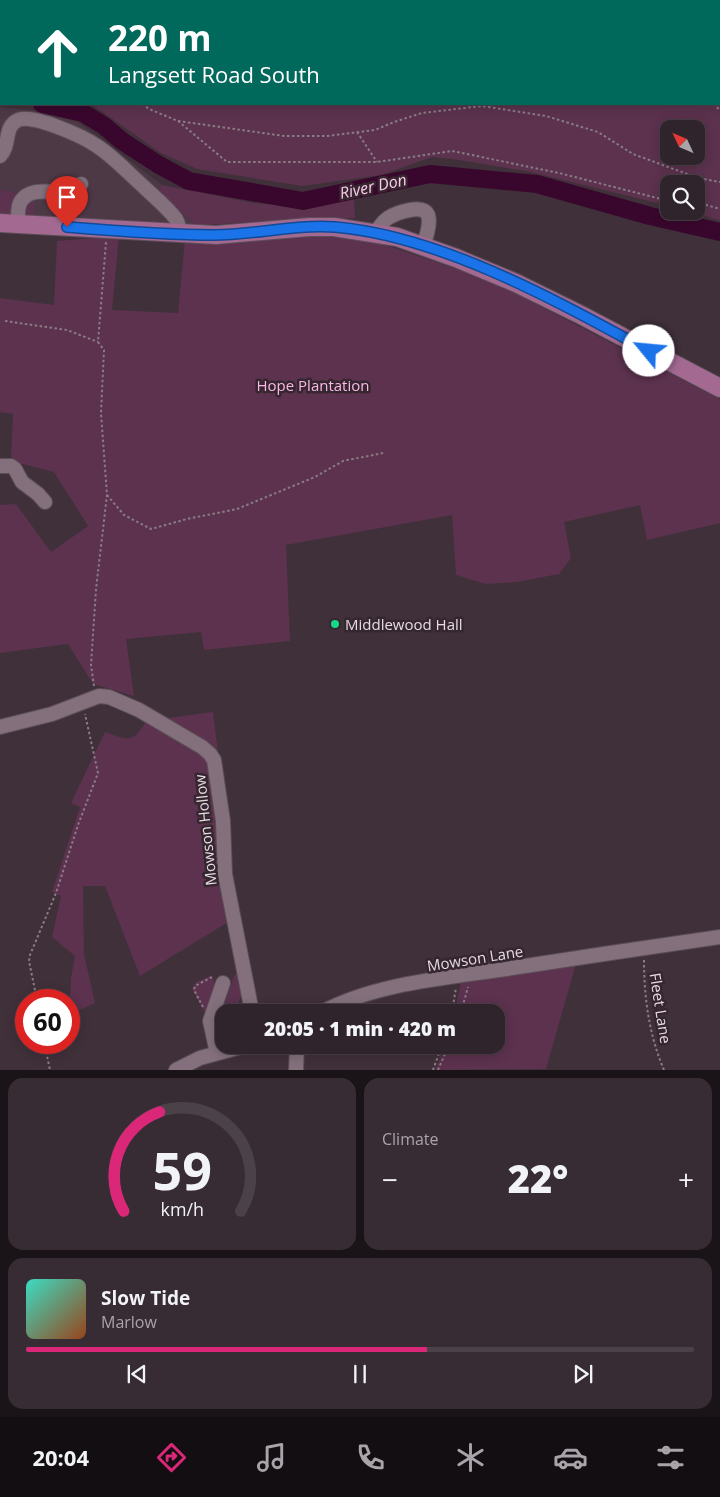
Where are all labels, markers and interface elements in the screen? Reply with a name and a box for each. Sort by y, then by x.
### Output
text: 220 m [108,14,212,61]
icon: ahead [25,20,90,85]
text: Langsett Road South [108,59,320,89]
north arrow [660,120,705,165]
map controls [660,120,705,220]
water label: River Don [337,168,409,204]
button: search [660,175,705,220]
pin [46,176,88,227]
icon: arrive [53,183,81,211]
position arrow [622,324,674,376]
park label: Hope Plantation [257,375,369,395]
place label: Middlewood Hall [345,614,463,634]
marker: Middlewood Hall [329,618,341,630]
street label: Mowson Hollow [189,773,221,887]
street label: Mowson Lane [425,941,525,975]
street label: Fleet Lane [646,971,676,1045]
speed limit sign: 60 [15,989,80,1054]
text: 20:05 · 1 min · 420 m [264,1016,456,1042]
text: Climate [382,1128,439,1150]
text: 59 [152,1134,212,1205]
text: 22° [508,1152,568,1204]
text: − [382,1160,398,1198]
text: + [678,1160,694,1198]
text: km/h [160,1197,204,1221]
text: Slow Tide [101,1285,190,1311]
text: Marlow [101,1311,157,1333]
icon: previous [123,1360,151,1388]
icon: pause [346,1360,374,1388]
icon: next [569,1360,597,1388]
icon: directions [154,1440,189,1475]
icon: music [254,1440,289,1475]
icon: phone [353,1440,388,1475]
icon: climate [453,1440,488,1475]
icon: car [553,1440,588,1475]
icon: filters [653,1440,688,1475]
text: 20:04 [32,1442,89,1472]

